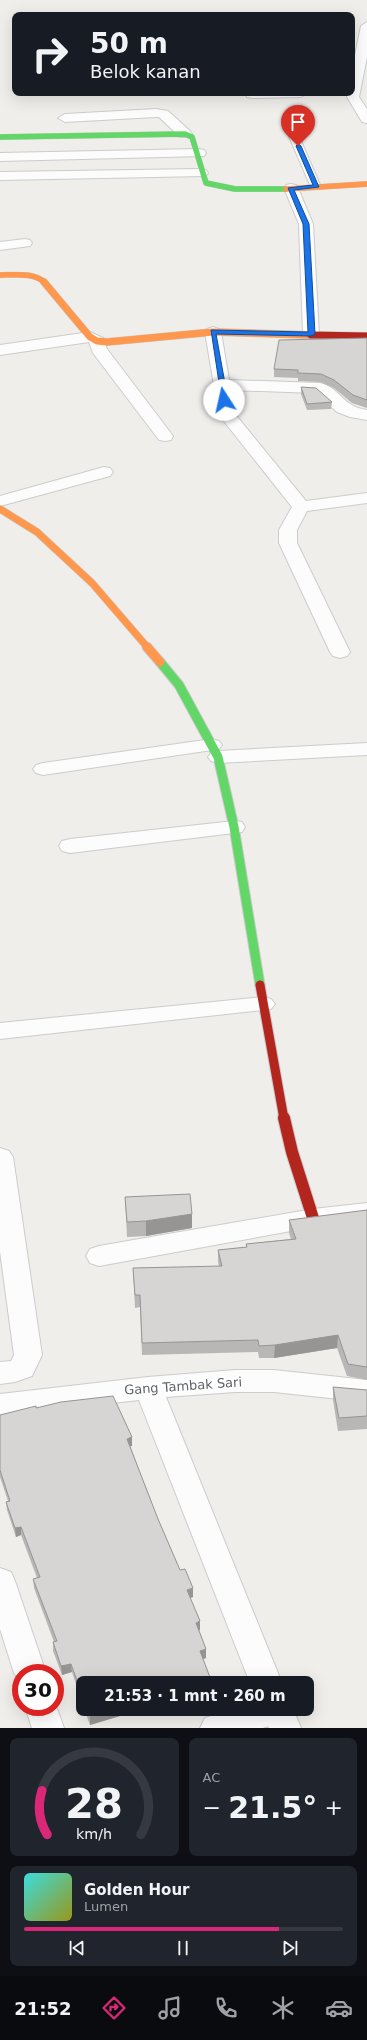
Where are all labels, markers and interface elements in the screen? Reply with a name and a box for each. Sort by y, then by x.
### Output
text: 50 m [90,27,168,60]
icon: right [24,28,76,80]
text: Belok kanan [90,61,201,82]
pin [281,105,315,146]
icon: arrive [287,111,309,133]
position arrow [203,379,245,421]
street label: Gang Tambak Sari [124,1374,242,1398]
speed limit sign: 30 [12,1664,64,1716]
text: 21:53 · 1 mnt · 260 m [104,1687,286,1705]
text: AC [203,1770,220,1785]
text: 28 [65,1779,123,1828]
text: 21.5° [228,1790,317,1825]
text: − [203,1795,221,1820]
text: + [325,1795,343,1820]
text: km/h [76,1826,112,1842]
text: Golden Hour [84,1881,190,1899]
text: Lumen [84,1899,128,1914]
icon: previous [66,1937,88,1959]
icon: pause [172,1937,194,1959]
icon: next [279,1937,301,1959]
icon: directions [100,1994,128,2022]
icon: music [156,1994,184,2022]
icon: phone [212,1994,240,2022]
icon: climate [269,1994,297,2022]
icon: car [325,1994,353,2022]
text: 21:52 [14,1998,71,2019]

